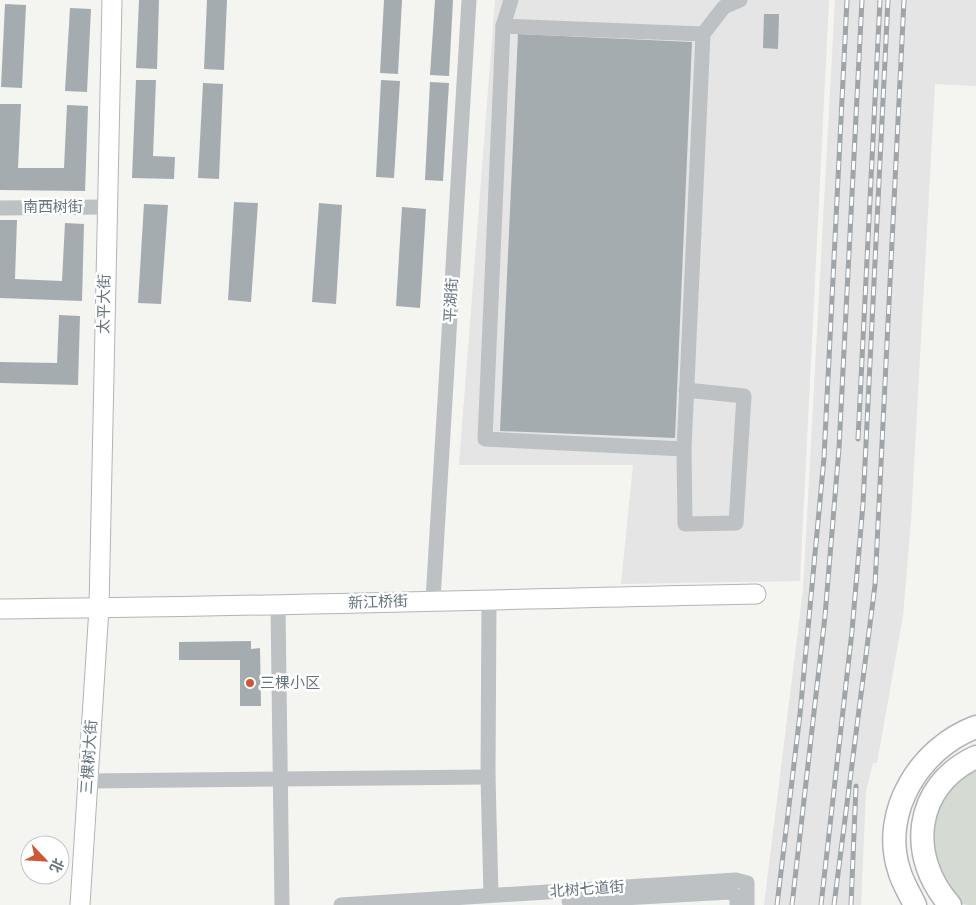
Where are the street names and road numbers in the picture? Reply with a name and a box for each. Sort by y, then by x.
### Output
street label: 南西树街 [23,197,83,216]
street label: 太平大街 [93,274,114,334]
street label: 平湖街 [440,277,461,323]
street label: 新江桥街 [348,591,408,612]
street label: 三棵树大街 [76,719,101,795]
street label: 北树七道街 [549,876,625,901]

